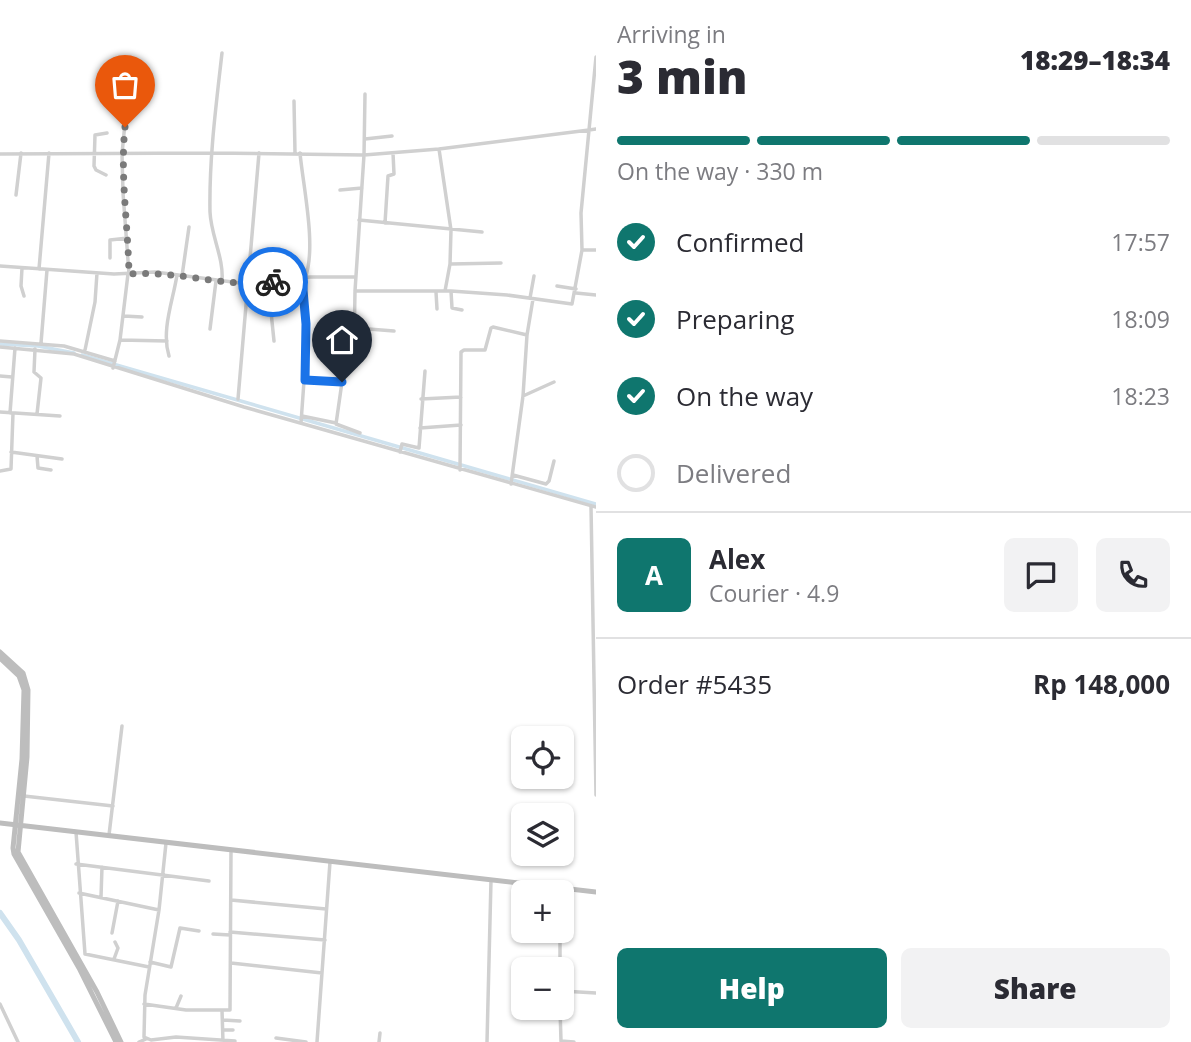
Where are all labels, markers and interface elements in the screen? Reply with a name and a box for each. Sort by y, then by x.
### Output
text: Arriving in [617,18,726,50]
text: 18:29–18:34 [1020,42,1170,78]
text: 3 min [617,45,748,107]
pin [95,55,155,127]
icon: bag [106,66,144,104]
text: On the way · 330 m [617,155,823,187]
icon: check [617,223,655,261]
text: Confirmed [676,224,804,260]
text: 17:57 [1111,226,1170,258]
courier [238,247,308,317]
icon: bike [254,263,292,301]
icon: check [617,300,655,338]
text: Preparing [676,301,794,337]
text: 18:09 [1111,303,1170,335]
pin [312,310,372,382]
icon: home [323,321,361,359]
icon: check [617,377,655,415]
text: On the way [676,378,813,414]
text: 18:23 [1111,380,1170,412]
text: Delivered [676,455,791,491]
button: chat [1004,538,1078,612]
button: phone [1096,538,1170,612]
text: Alex [709,541,765,577]
text: A [645,557,663,593]
text: Courier · 4.9 [709,577,839,609]
text: Order #5435 [617,666,772,702]
text: Rp 148,000 [1033,666,1170,702]
map controls [511,726,574,1020]
button: locate [511,726,574,789]
button: layers [511,803,574,866]
button: + [511,880,574,943]
button: Help [617,948,887,1028]
button: Share [901,948,1170,1028]
button: − [511,957,574,1020]

